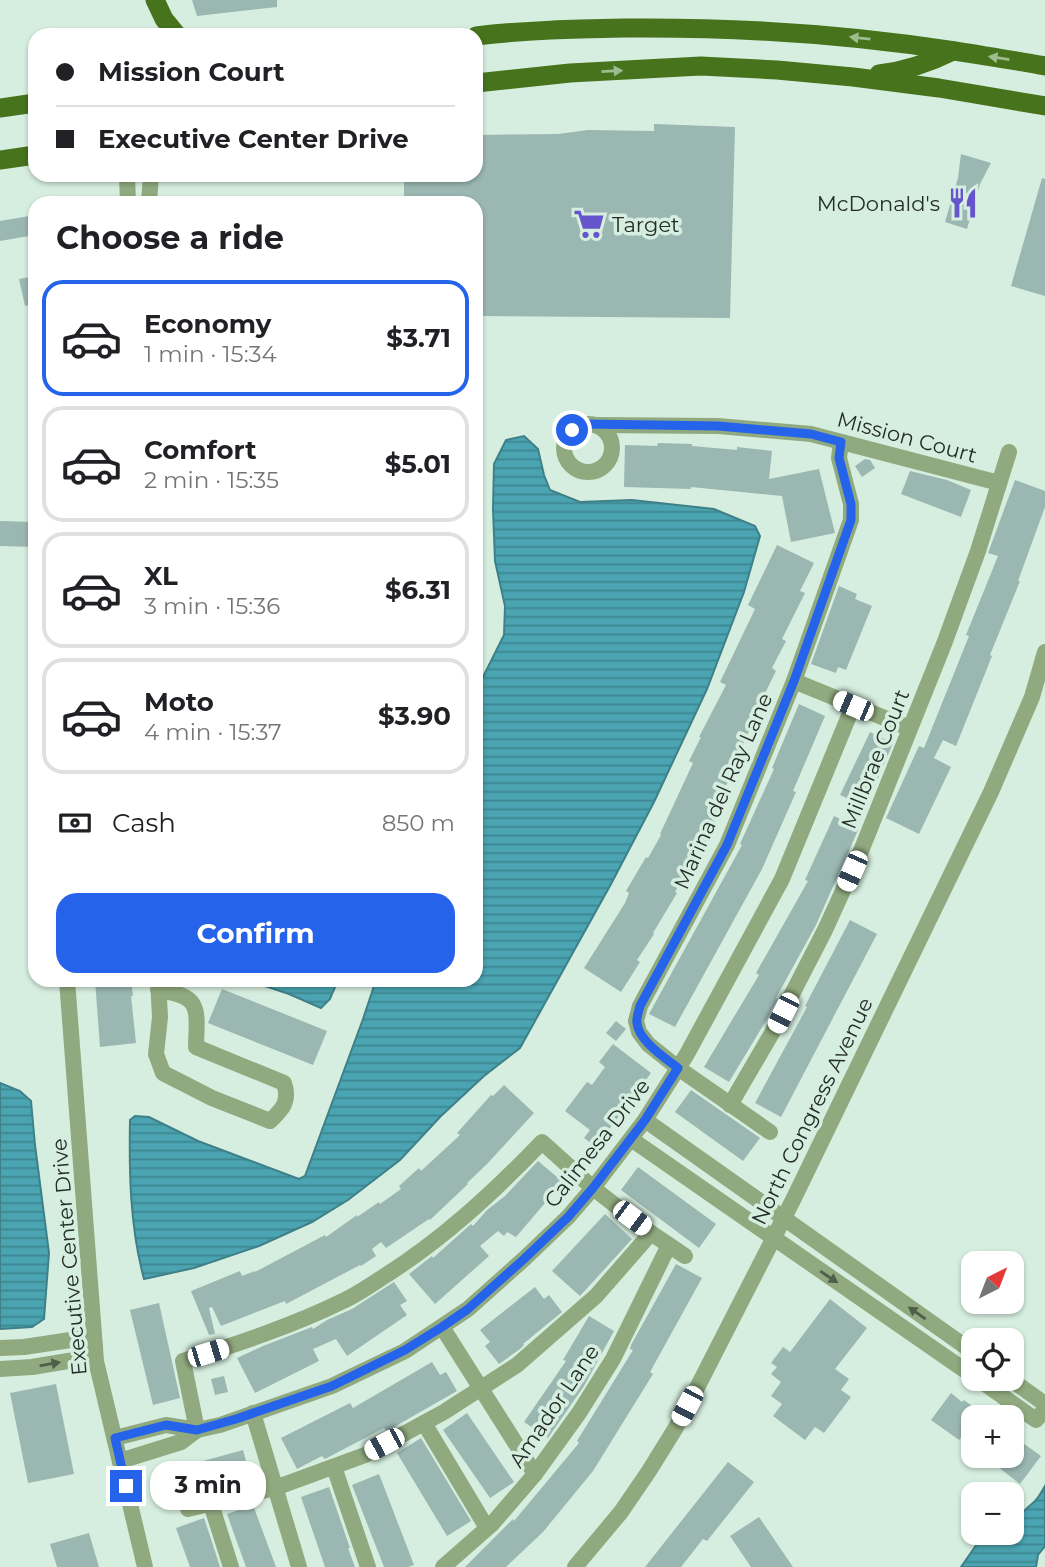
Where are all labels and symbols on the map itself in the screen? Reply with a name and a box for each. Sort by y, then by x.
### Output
one-way arrow [849,32,871,43]
one-way arrow [988,52,1010,63]
one-way arrow [602,65,624,76]
restaurant icon: McDonald's [946,186,980,220]
place label: McDonald's [817,191,940,216]
supermarket icon: Target [572,207,606,241]
place label: Target [612,212,680,237]
street label: Mission Court [834,406,980,468]
route start [556,414,588,446]
street label: Millbrae Court [836,686,914,832]
car [830,688,877,724]
street label: Marina del Ray Lane [668,689,778,893]
car [834,848,871,894]
car [765,990,802,1036]
street label: North Congress Avenue [746,993,878,1229]
street label: Calimesa Drive [539,1074,655,1212]
street label: Executive Center Drive [46,1138,92,1376]
car [609,1197,656,1239]
north arrow [961,1251,1024,1314]
one-way arrow [820,1270,838,1284]
one-way arrow [908,1306,926,1320]
car [185,1337,232,1369]
street label: Amador Lane [504,1340,604,1472]
one-way arrow [39,1358,61,1369]
car [668,1383,707,1429]
car [361,1425,408,1463]
callout: 3 min [150,1462,266,1510]
route end [110,1470,142,1502]

